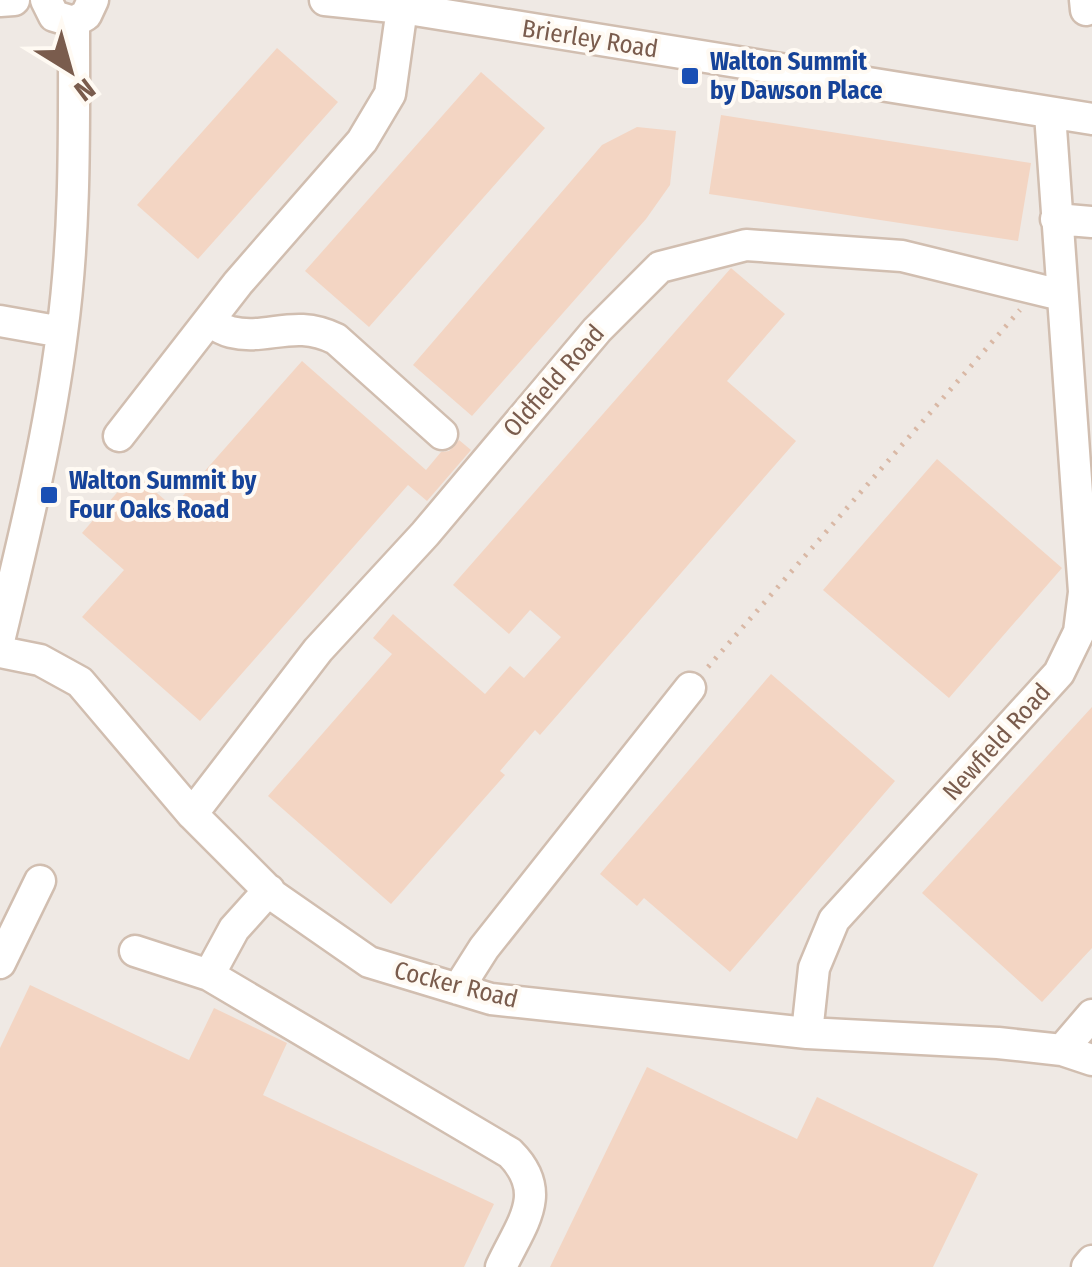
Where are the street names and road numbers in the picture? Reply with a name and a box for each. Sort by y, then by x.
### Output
street label: Brierley Road [520,13,660,65]
street label: Oldfield Road [497,319,611,443]
street label: Newfield Road [937,677,1057,807]
street label: Cocker Road [391,955,521,1015]

